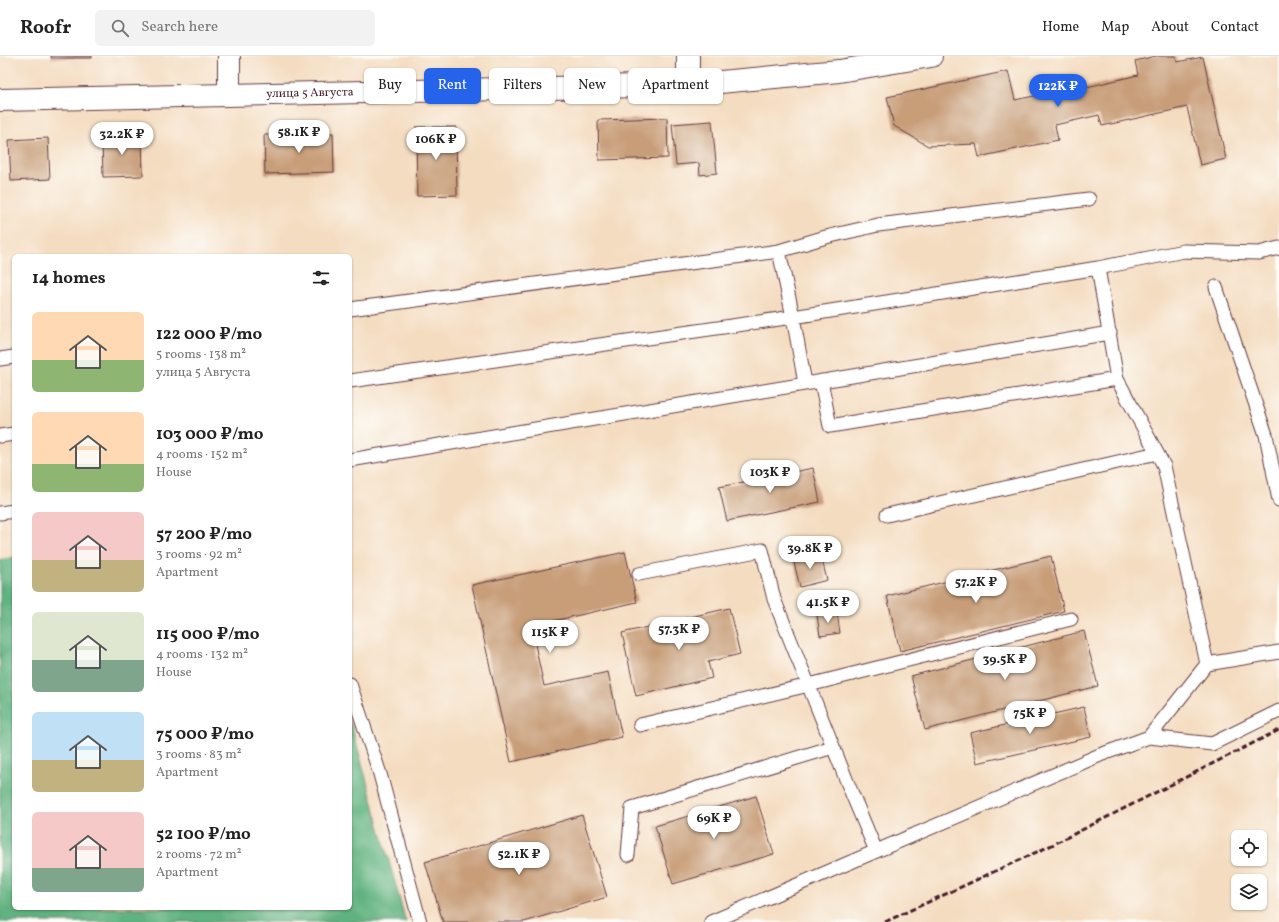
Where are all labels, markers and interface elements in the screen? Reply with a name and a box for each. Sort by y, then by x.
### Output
search box [95,10,375,46]
text: Roofr [20,15,71,41]
icon: search [109,17,131,39]
text: Search here [141,17,218,38]
text: Home [1042,18,1079,37]
text: Map [1101,18,1129,37]
text: About [1151,18,1189,37]
text: Contact [1211,18,1259,37]
chip: Buy [364,68,416,104]
chip: Rent [424,68,481,104]
chip: Filters [489,68,556,104]
chip: New [564,68,620,104]
chip: Apartment [628,68,723,104]
pin: 122K ₽ [1025,74,1091,108]
text: 122K ₽ [1038,78,1078,96]
street label: улица 5 Августа [266,84,354,102]
pin: 58.1K ₽ [262,120,336,154]
pin: 32.2K ₽ [85,122,159,156]
text: 58.1K ₽ [278,124,320,142]
text: 32.2K ₽ [100,126,144,144]
pin: 106K ₽ [403,127,469,161]
text: 106K ₽ [415,131,457,149]
text: 14 homes [32,267,106,290]
icon: filters [310,267,332,289]
text: 122 000 ₽/mo [156,323,262,346]
icon: home [64,328,112,376]
text: 5 rooms · 138 m² [156,346,246,364]
text: улица 5 Августа [156,364,251,382]
text: 103 000 ₽/mo [156,423,263,446]
icon: home [64,428,112,476]
text: 4 rooms · 152 m² [156,446,248,464]
pin: 103K ₽ [737,460,803,494]
text: House [156,464,192,482]
text: 103K ₽ [750,464,790,482]
text: 57 200 ₽/mo [156,523,252,546]
icon: home [64,528,112,576]
pin: 39.8K ₽ [773,536,847,570]
text: 39.8K ₽ [787,540,833,558]
text: 3 rooms · 92 m² [156,546,242,564]
text: Apartment [156,564,219,582]
pin: 57.2K ₽ [939,570,1013,604]
text: 57.2K ₽ [955,574,997,592]
pin: 41.5K ₽ [791,590,865,624]
text: 41.5K ₽ [806,594,850,612]
pin: 57.3K ₽ [642,617,716,651]
pin: 115K ₽ [517,620,583,654]
text: 57.3K ₽ [658,621,700,639]
text: 115 000 ₽/mo [156,623,259,646]
text: 115K ₽ [531,624,569,642]
icon: home [64,628,112,676]
text: 4 rooms · 132 m² [156,646,248,664]
pin: 39.5K ₽ [968,647,1042,681]
text: 39.5K ₽ [983,651,1027,669]
text: House [156,664,192,682]
pin: 75K ₽ [1002,701,1058,735]
text: 75K ₽ [1013,705,1047,723]
text: 75 000 ₽/mo [156,723,254,746]
icon: home [64,728,112,776]
text: 3 rooms · 83 m² [156,746,242,764]
text: Apartment [156,764,219,782]
pin: 69K ₽ [686,806,742,840]
text: 69K ₽ [696,810,732,828]
text: 52 100 ₽/mo [156,823,251,846]
icon: home [64,828,112,876]
map controls [1231,830,1267,910]
button: locate [1231,830,1267,866]
pin: 52.1K ₽ [482,842,556,876]
text: 2 rooms · 72 m² [156,846,242,864]
text: 52.1K ₽ [498,846,540,864]
text: Apartment [156,864,219,882]
button: layers [1231,874,1267,910]

